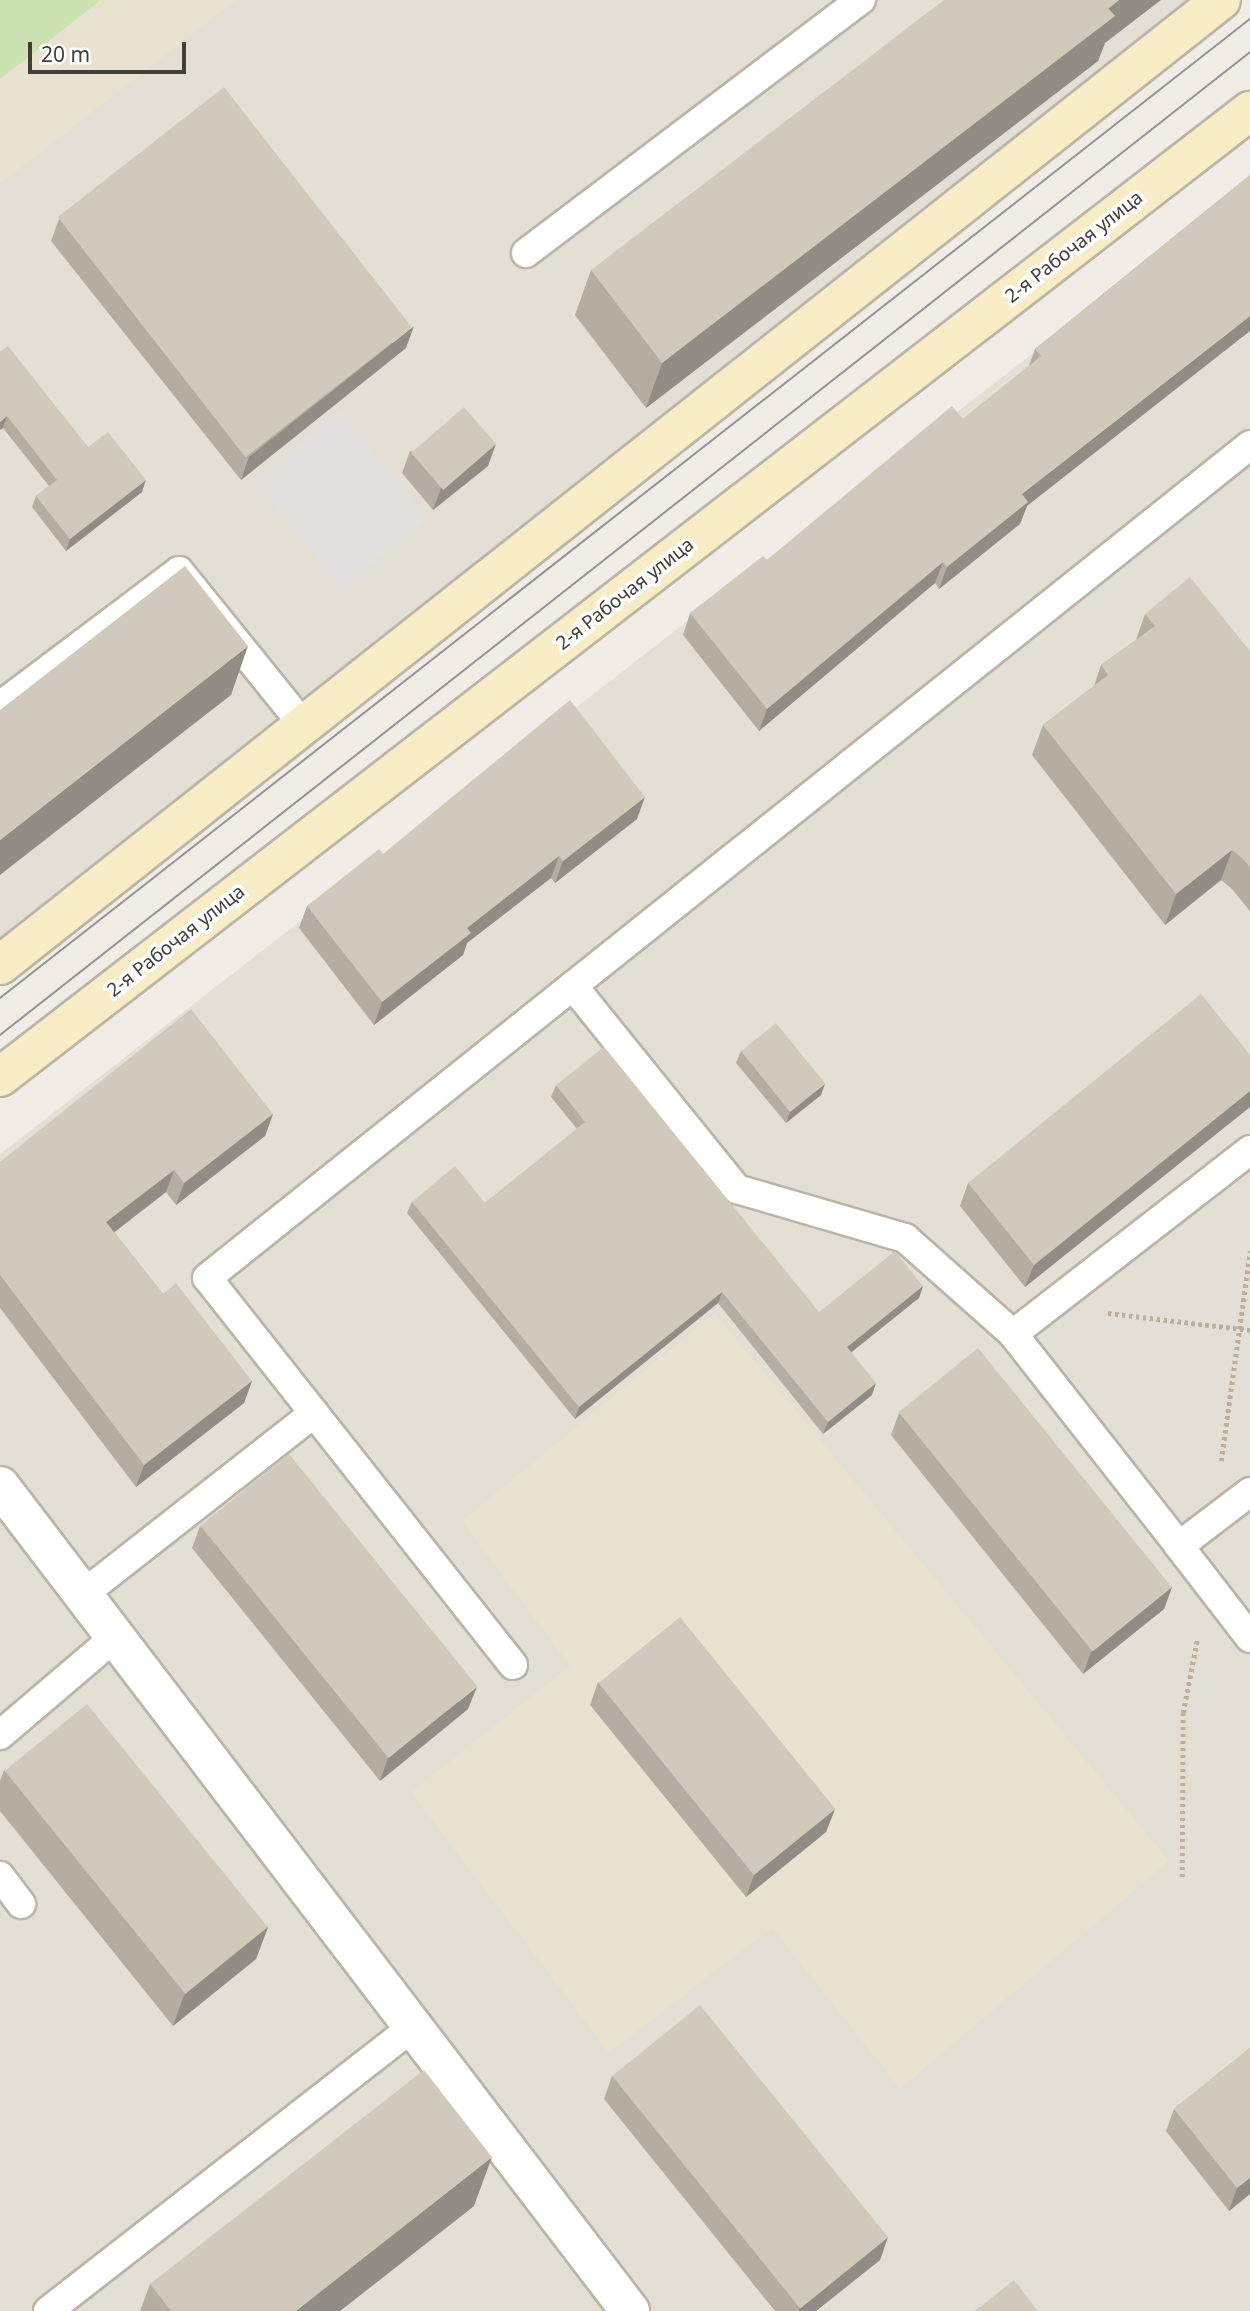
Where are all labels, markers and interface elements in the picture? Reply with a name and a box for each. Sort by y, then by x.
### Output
scale bar [32,28,189,72]
text: 20 m [41,40,90,68]
street label: 2-я Рабочая улица [1001,186,1147,308]
street label: 2-я Рабочая улица [552,533,698,655]
street label: 2-я Рабочая улица [103,880,249,1002]

